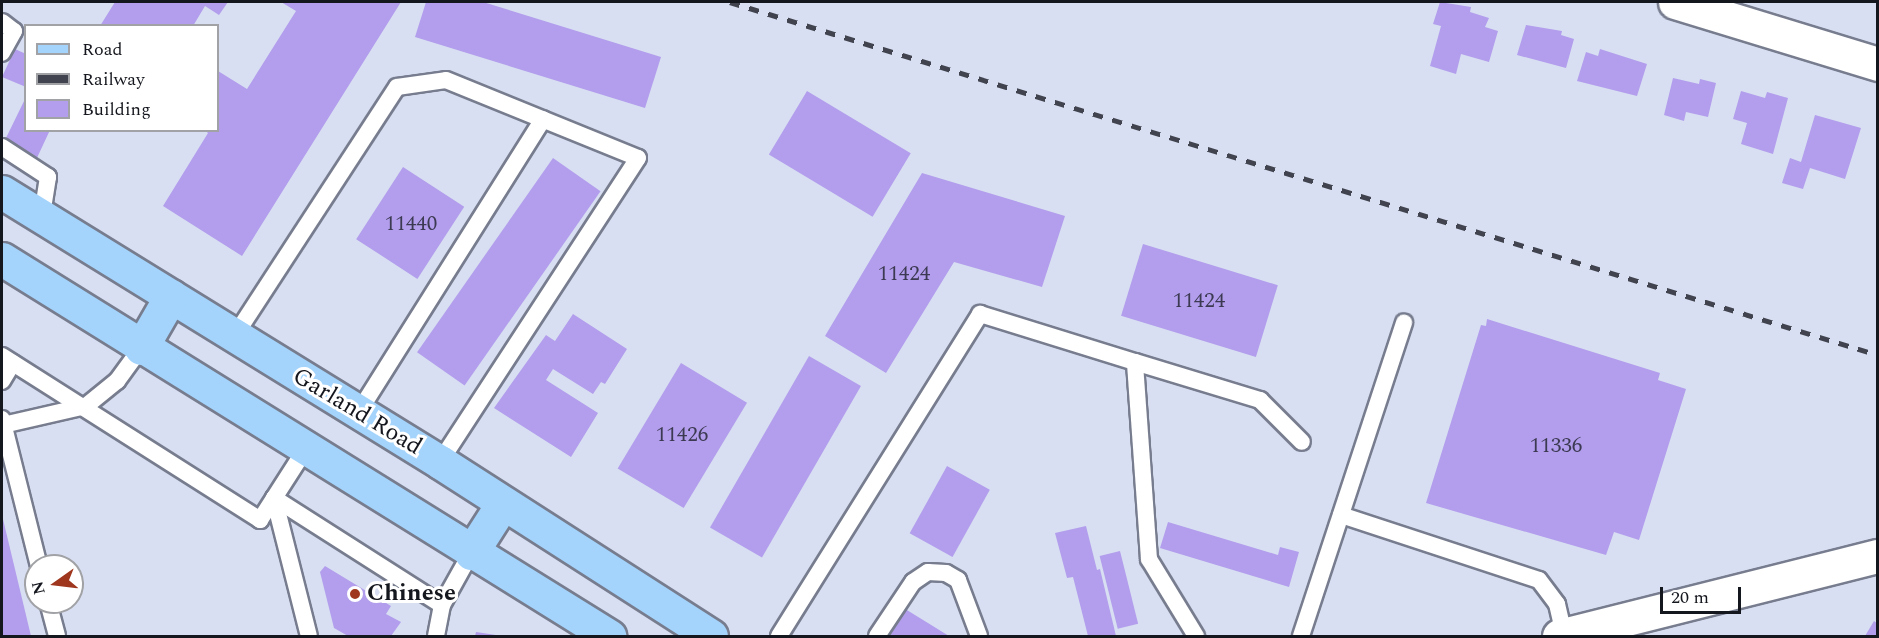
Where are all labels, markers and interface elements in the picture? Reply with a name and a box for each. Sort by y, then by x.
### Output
legend [24,24,219,132]
text: Road [82,36,123,63]
text: Railway [82,66,145,93]
text: Building [82,96,151,123]
house number: 11440 [385,211,437,237]
house number: 11424 [878,261,930,287]
house number: 11424 [1173,288,1225,314]
street label: Garland Road [287,362,427,462]
house number: 11426 [656,422,708,448]
house number: 11336 [1530,433,1582,459]
north arrow [24,554,84,614]
scale bar [1663,575,1744,613]
text: N [25,579,52,597]
place label: Chinese [367,580,456,608]
text: 20 m [1671,584,1709,611]
marker: Chinese [348,587,362,601]

